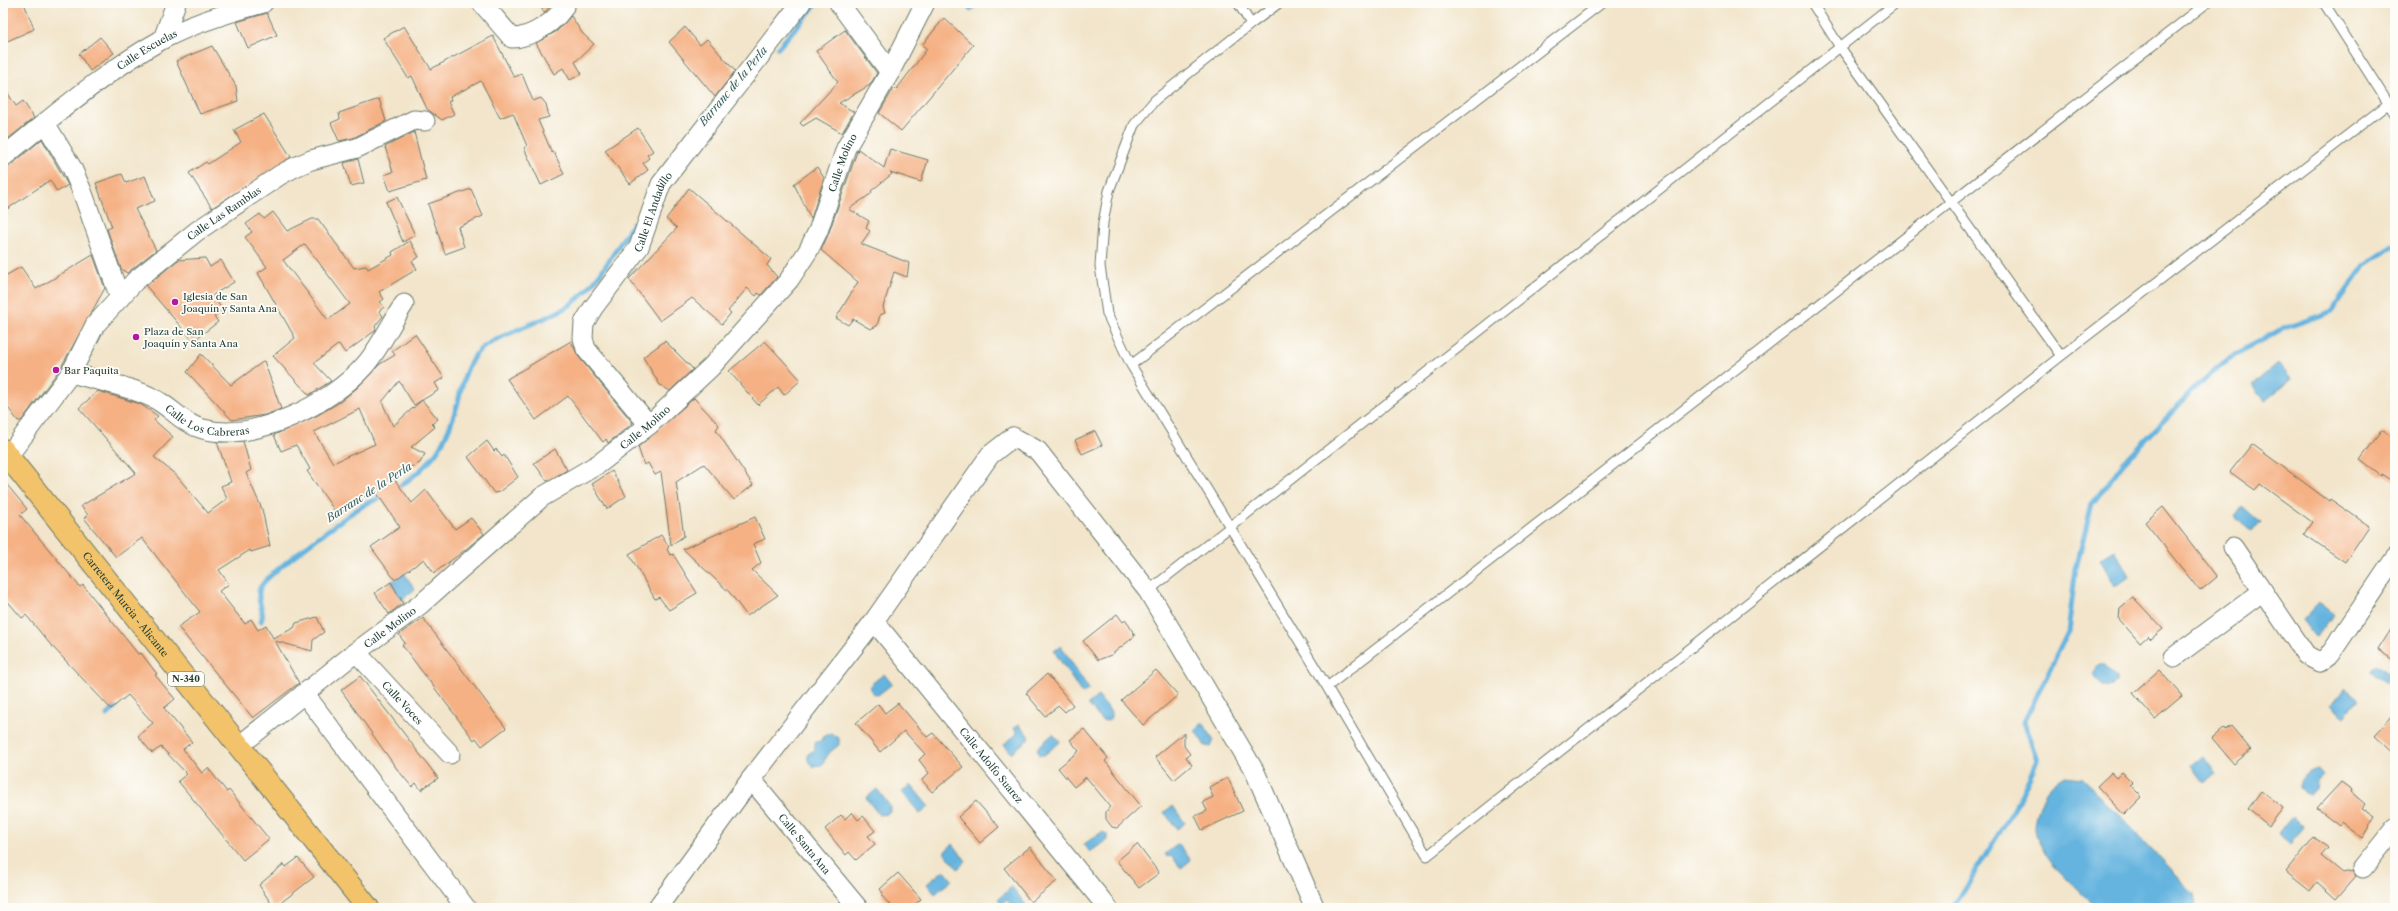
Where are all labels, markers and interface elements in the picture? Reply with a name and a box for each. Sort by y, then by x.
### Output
street label: Calle Escuelas [115,27,179,73]
water label: Barranc de la Perla [695,43,771,129]
street label: Calle Molino [826,131,860,194]
street label: Calle El Andadillo [631,169,675,255]
street label: Calle Las Ramblas [185,184,264,243]
place label: Iglesia de San Joaquín y Santa Ana [181,290,278,315]
marker: Iglesia de San Joaquín y Santa Ana [170,297,180,307]
place label: Plaza de San Joaquín y Santa Ana [142,325,239,350]
marker: Plaza de San Joaquín y Santa Ana [131,332,141,342]
place label: Bar Paquita [64,364,119,377]
marker: Bar Paquita [51,365,61,375]
street label: Calle Los Cabreras [162,402,250,439]
street label: Calle Molino [617,403,673,452]
water label: Barranc de la Perla [323,459,415,525]
street label: Carretera Murcia - Alicante [80,549,171,660]
street label: Calle Molino [361,604,419,651]
road number: N-340 [168,672,204,686]
street label: Calle Voces [379,679,426,728]
street label: Calle Adolfo Suarez [956,725,1026,806]
street label: Calle Santa Ana [775,811,834,877]

